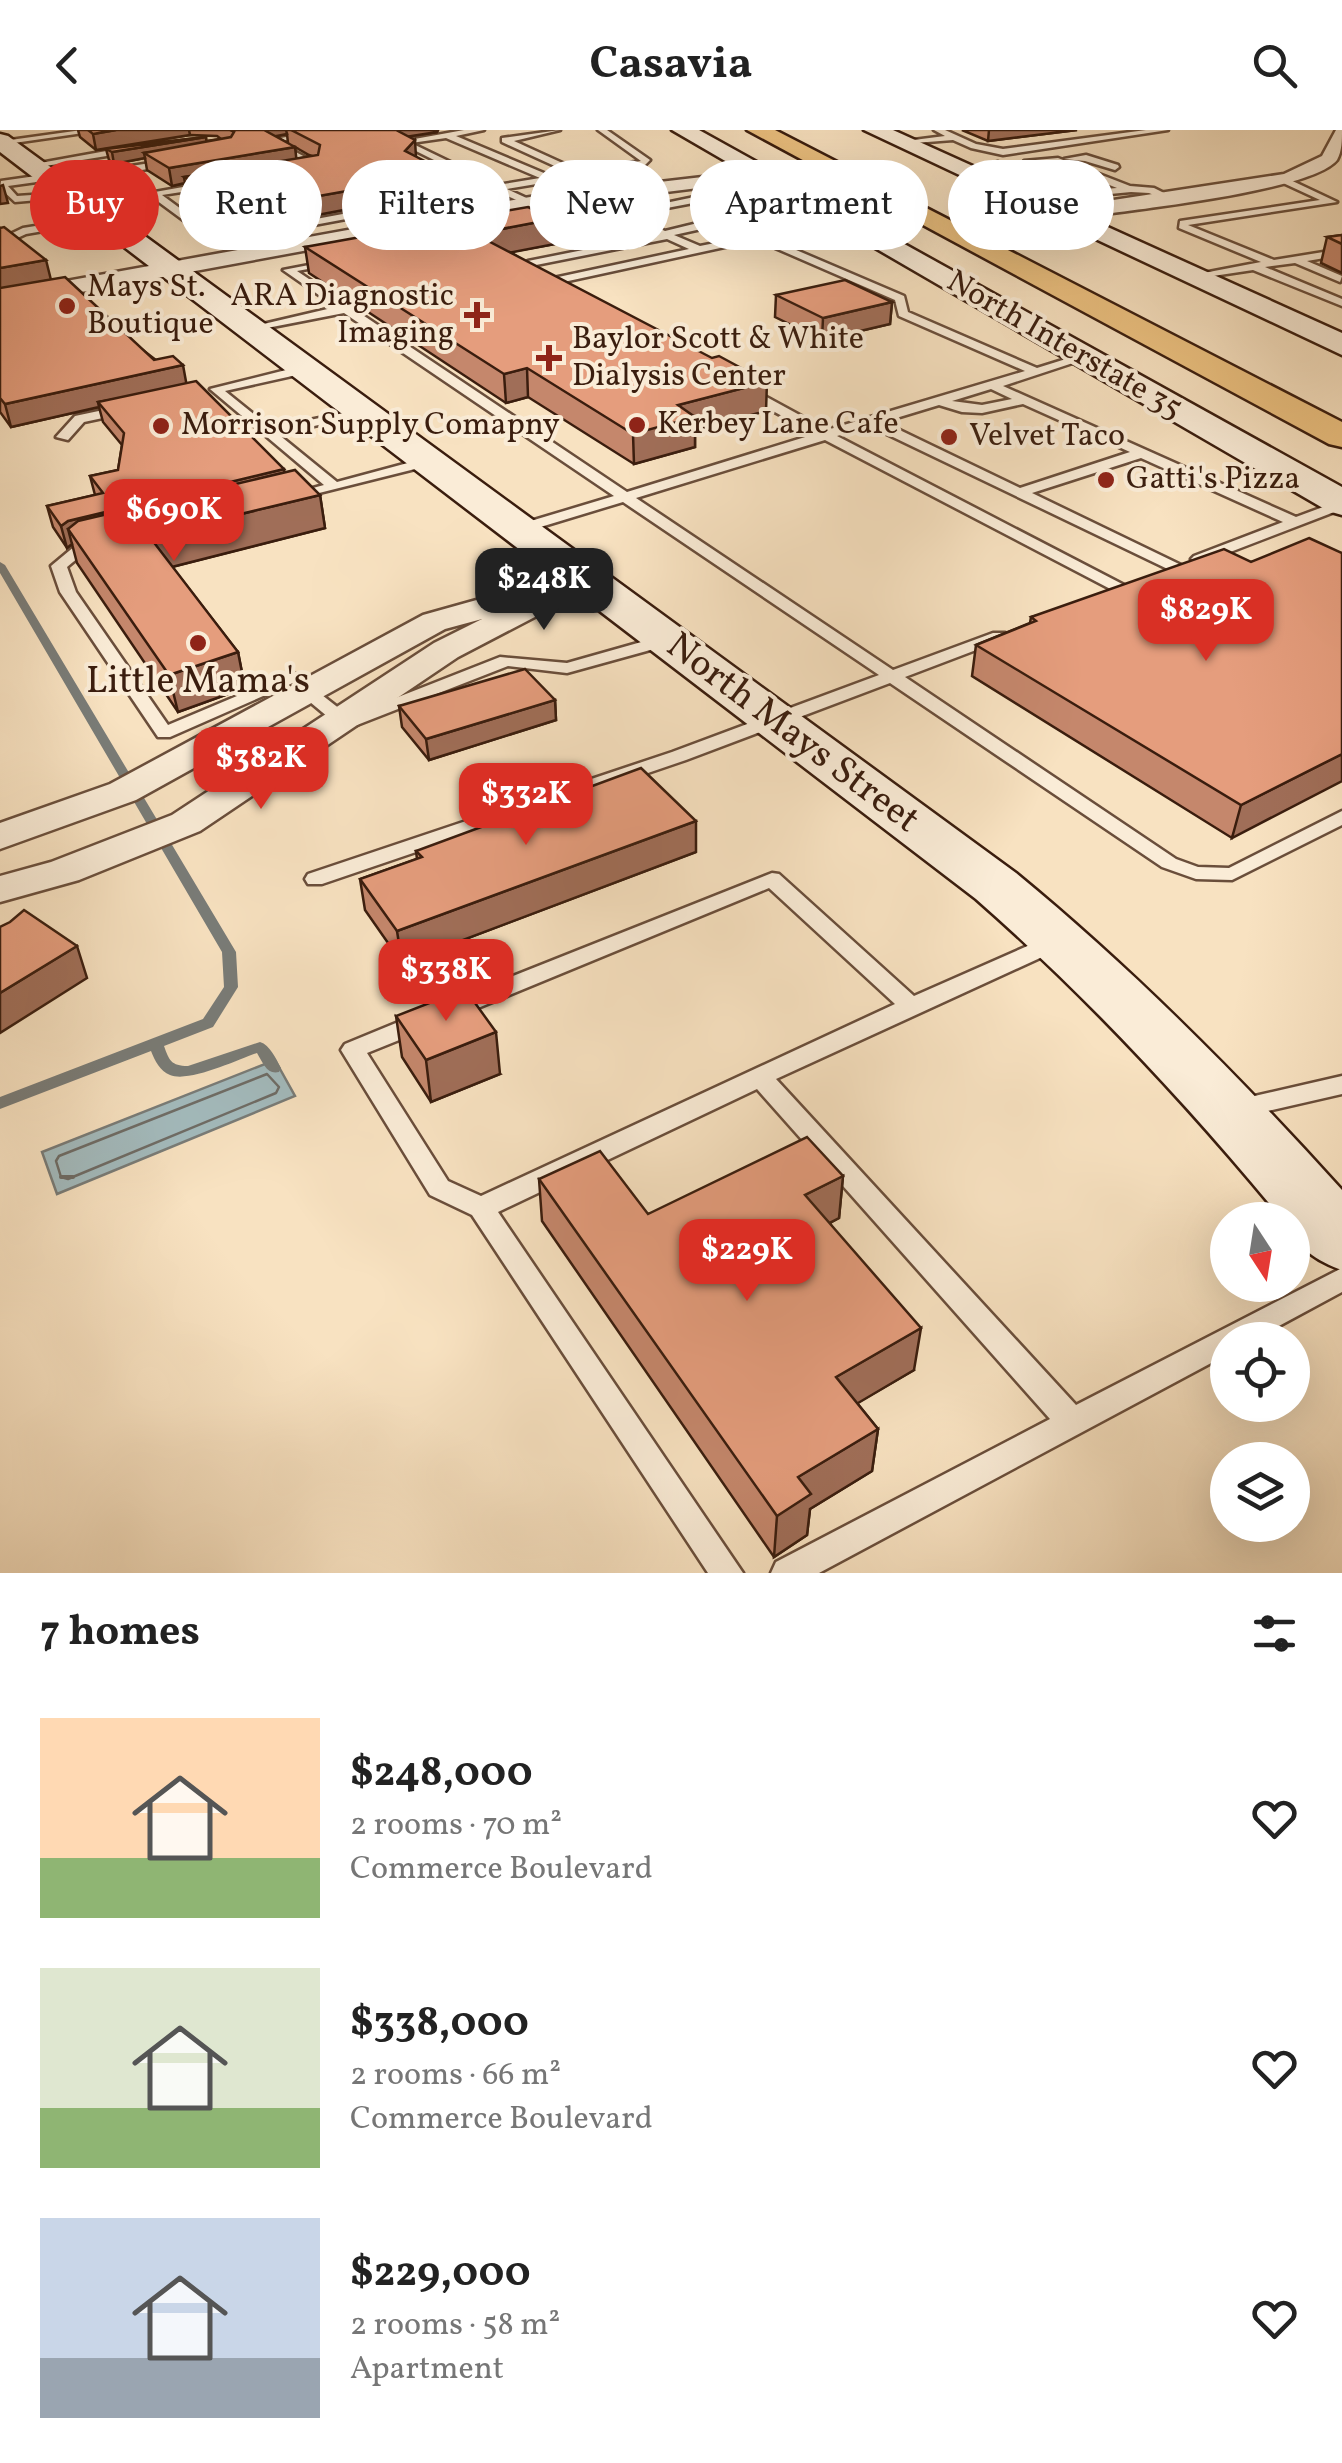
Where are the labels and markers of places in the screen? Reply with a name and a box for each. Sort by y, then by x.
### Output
place label: Mays St. Boutique [87,266,214,347]
place label: ARA Diagnostic Imaging [230,275,454,356]
marker: Mays St. Boutique [56,295,78,317]
marker: ARA Diagnostic Imaging [464,302,490,328]
place label: Baylor Scott & White Dialysis Center [572,318,864,399]
marker: Baylor Scott & White Dialysis Center [536,345,562,371]
place label: Kerbey Lane Cafe [657,403,899,447]
place label: Morrison Supply Comapny [181,404,560,448]
marker: Kerbey Lane Cafe [626,414,648,436]
marker: Morrison Supply Comapny [150,415,172,437]
place label: Velvet Taco [969,415,1125,459]
marker: Velvet Taco [938,426,960,448]
place label: Gatti's Pizza [1126,458,1300,502]
marker: Gatti's Pizza [1095,469,1117,491]
pin: $690K [104,479,244,564]
pin: $248K [474,548,614,633]
pin: $829K [1136,579,1276,664]
marker: Little Mama's [187,632,209,654]
place label: Little Mama's [86,656,310,709]
pin: $382K [191,727,331,812]
pin: $332K [456,763,596,848]
pin: $338K [376,939,516,1024]
pin: $229K [677,1219,817,1304]

